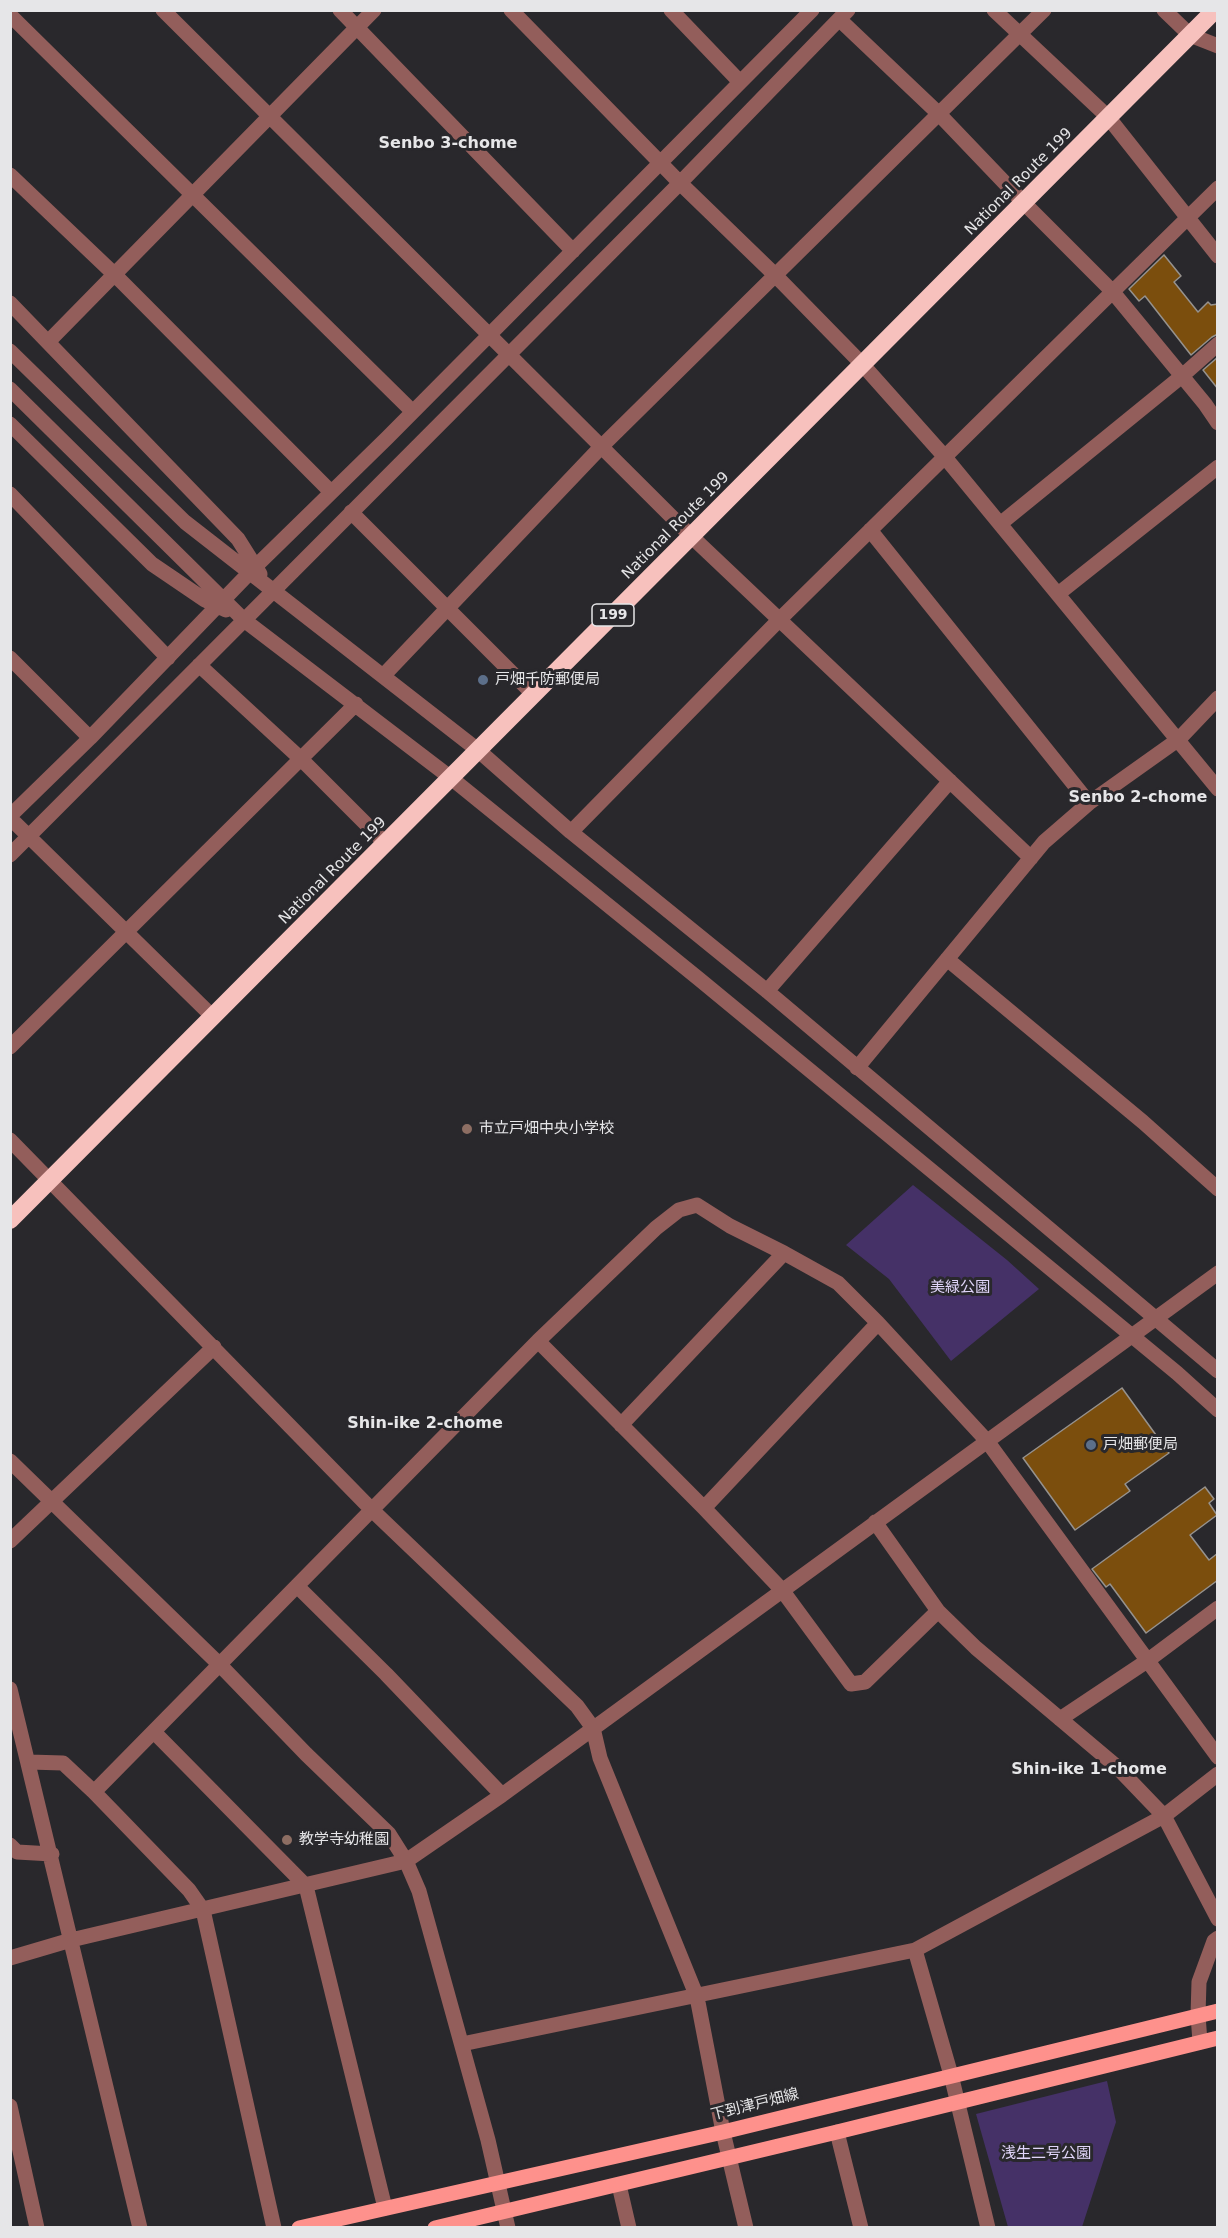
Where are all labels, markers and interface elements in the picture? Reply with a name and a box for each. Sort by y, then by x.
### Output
street label: National Route 199 [962,125,1076,239]
district label: Senbo 3-chome [379,134,517,154]
street label: National Route 199 [619,469,733,583]
road number: 199 [592,604,634,626]
place label: 戸畑千防郵便局 [495,671,600,689]
marker: 戸畑千防郵便局 [476,673,490,687]
district label: Senbo 2-chome [1069,788,1207,808]
street label: National Route 199 [276,814,390,928]
place label: 市立戸畑中央小学校 [479,1120,614,1138]
marker: 市立戸畑中央小学校 [460,1122,474,1136]
park label: 美緑公園 [930,1279,990,1297]
district label: Shin-ike 2-chome [347,1414,503,1434]
place label: 戸畑郵便局 [1103,1436,1178,1454]
marker: 戸畑郵便局 [1084,1438,1098,1452]
district label: Shin-ike 1-chome [1011,1760,1167,1780]
place label: 教学寺幼稚園 [299,1831,389,1849]
marker: 教学寺幼稚園 [280,1833,294,1847]
street label: 下到津戸畑線 [709,2085,801,2125]
park label: 浅生二号公園 [1001,2145,1091,2163]

